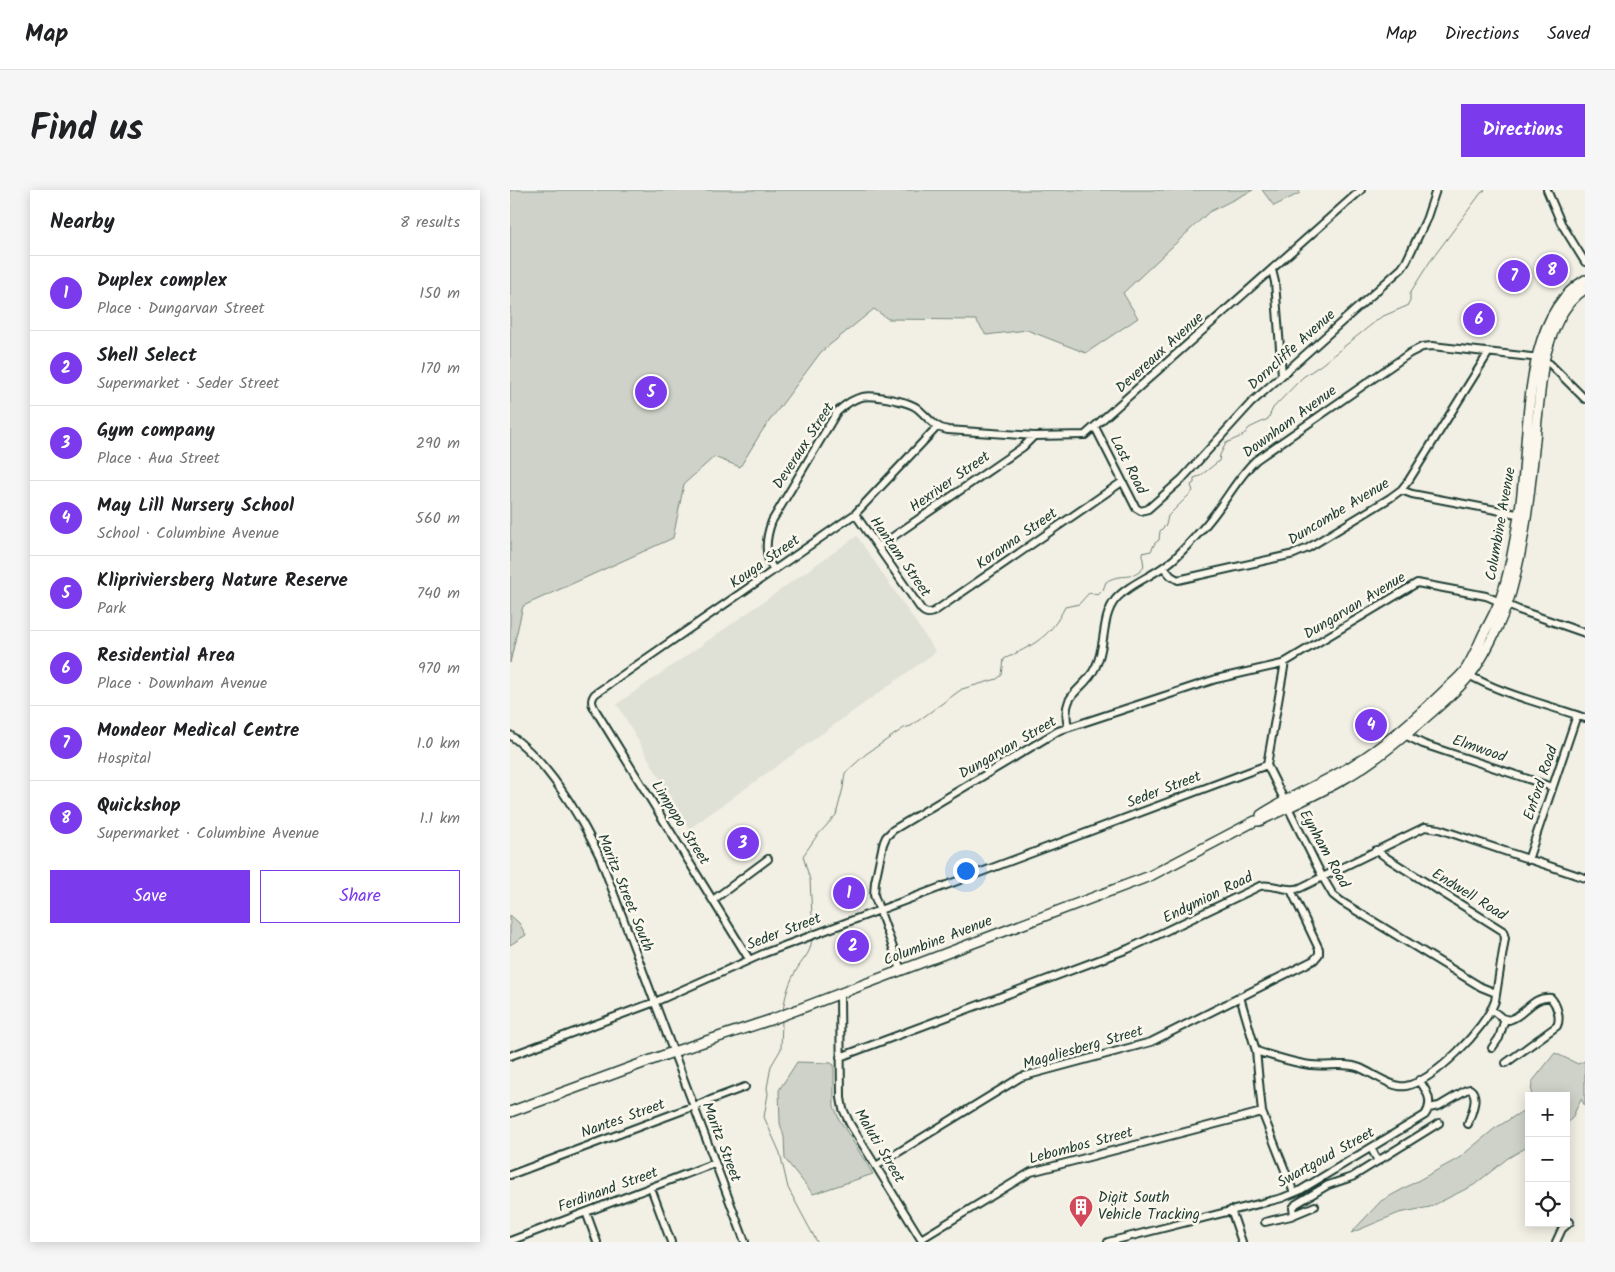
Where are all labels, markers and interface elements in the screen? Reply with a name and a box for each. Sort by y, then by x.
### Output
text: Map [25,15,68,54]
text: Map [1385,20,1417,49]
text: Directions [1445,20,1519,49]
text: Saved [1547,20,1590,49]
text: Find us [30,102,143,158]
button: Directions [1461,104,1585,157]
text: Nearby [50,206,115,239]
text: 8 results [400,210,460,235]
pin: 8 [1536,251,1568,289]
pin: 7 [1498,257,1530,295]
text: Duplex complex [97,266,227,296]
text: 1 [64,281,68,306]
text: 150 m [419,281,460,306]
text: Place · Dungarvan Street [97,296,265,321]
pin: 6 [1463,300,1495,338]
street label: Dorncliffe Avenue [1243,304,1342,396]
street label: Devereaux Avenue [1110,306,1210,399]
text: Shell Select [97,341,197,371]
text: 2 [61,356,71,381]
text: 170 m [420,356,460,381]
text: Supermarket · Seder Street [97,371,280,396]
pin: 5 [635,373,667,411]
street label: Downham Avenue [1238,379,1342,465]
street label: Deveraux Street [767,398,841,494]
text: Gym company [97,416,215,446]
text: 3 [62,431,70,456]
text: 290 m [416,431,460,456]
street label: Last Road [1103,431,1153,499]
street label: Hexriver Street [905,445,995,519]
text: Place · Aua Street [97,446,220,471]
street label: Columbine Avenue [1479,465,1523,583]
street label: Duncombe Avenue [1283,472,1395,552]
text: May Lill Nursery School [97,491,294,521]
street label: Koranna Street [971,502,1063,576]
text: 4 [62,506,70,531]
text: 560 m [415,506,460,531]
street label: Hantam Street [863,512,937,603]
text: School · Columbine Avenue [97,521,279,546]
street label: Kouga Street [725,529,805,595]
text: Klipriviersberg Nature Reserve [97,566,348,596]
street label: Dungarvan Avenue [1299,566,1411,646]
text: 5 [62,581,70,606]
text: 740 m [417,581,460,606]
text: Park [97,596,126,621]
text: Residential Area [97,641,235,671]
text: 6 [62,656,70,681]
text: 970 m [418,656,460,681]
text: Place · Downham Avenue [97,671,267,696]
pin: 4 [1355,706,1387,744]
street label: Dungarvan Street [955,710,1062,786]
text: Mondeor Medical Centre [97,716,299,746]
street label: Elmwood [1449,729,1510,770]
text: 7 [62,731,70,756]
text: 1.0 km [417,731,460,756]
street label: Enford Road [1517,742,1565,824]
text: Hospital [97,746,151,771]
street label: Seder Street [1123,765,1205,815]
street label: Limpopo Street [644,776,716,870]
text: Quickshop [97,791,181,821]
street label: Eynham Road [1292,805,1356,893]
text: 8 [61,806,71,831]
text: 1.1 km [420,806,460,831]
text: Supermarket · Columbine Avenue [97,821,319,846]
pin: 3 [727,824,759,862]
street label: Maritz Street South [590,830,660,956]
your location [953,858,979,884]
street label: Endwell Road [1427,862,1512,928]
street label: Endymion Road [1159,866,1258,930]
button: Save [50,870,250,923]
button: Share [260,870,460,923]
pin: 1 [833,874,865,912]
street label: Seder Street [743,907,825,957]
street label: Columbine Avenue [880,909,996,973]
pin: 2 [837,927,869,965]
street label: Magaliesberg Street [1020,1019,1146,1077]
map controls [1525,1092,1570,1227]
button: + [1525,1092,1570,1137]
street label: Nantes Street [577,1093,669,1145]
street label: Maritz Street [695,1099,747,1186]
street label: Maluti Street [847,1104,911,1188]
street label: Lebombos Street [1026,1121,1136,1171]
street label: Swartgoud Street [1273,1121,1379,1195]
button: − [1525,1137,1570,1182]
street label: Ferdinand Street [554,1161,662,1219]
button: locate [1525,1182,1570,1227]
place label: Digit South Vehicle Tracking [1098,1186,1200,1227]
building icon: Digit South Vehicle Tracking [1068,1194,1094,1228]

